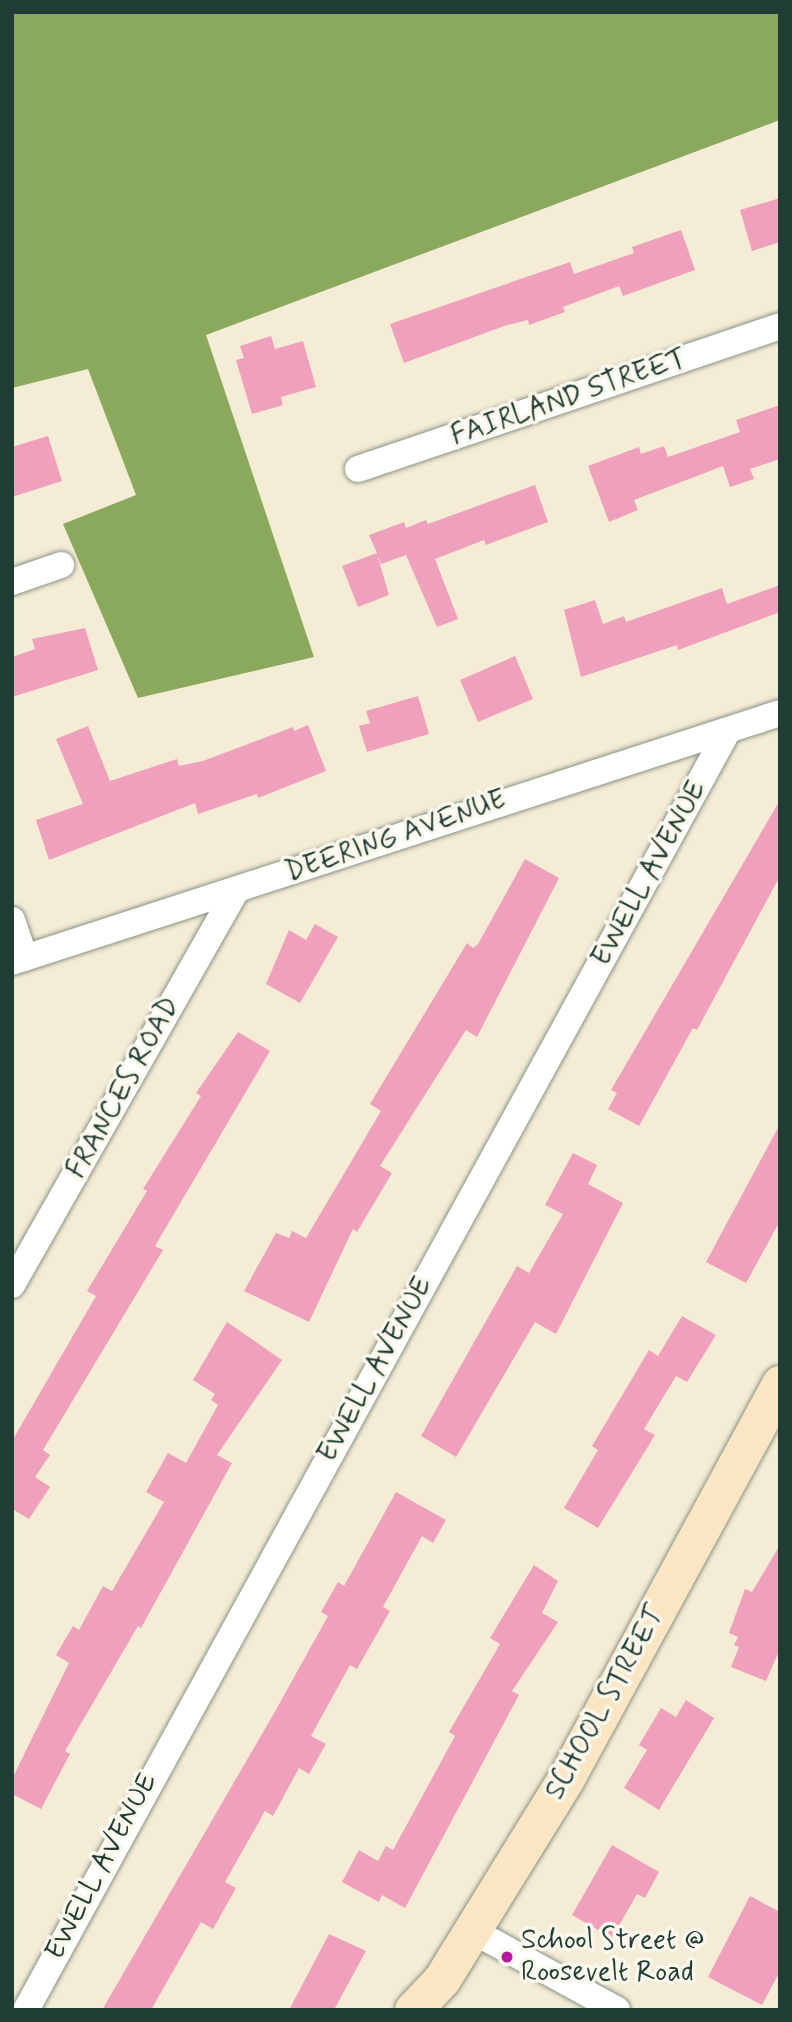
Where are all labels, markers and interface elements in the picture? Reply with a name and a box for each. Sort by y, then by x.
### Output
street label: FAIRLAND STREET [445,341,693,455]
street label: EWELL AVENUE [585,774,715,974]
street label: DEERING AVENUE [280,783,512,891]
street label: FRANCES ROAD [61,993,187,1183]
street label: EWELL AVENUE [311,1270,441,1470]
street label: SCHOOL STREET [539,1600,673,1806]
street label: EWELL AVENUE [38,1767,166,1967]
place label: School Street @ Roosevelt Road [521,1924,709,1990]
marker: School Street @ Roosevelt Road [499,1949,515,1965]

